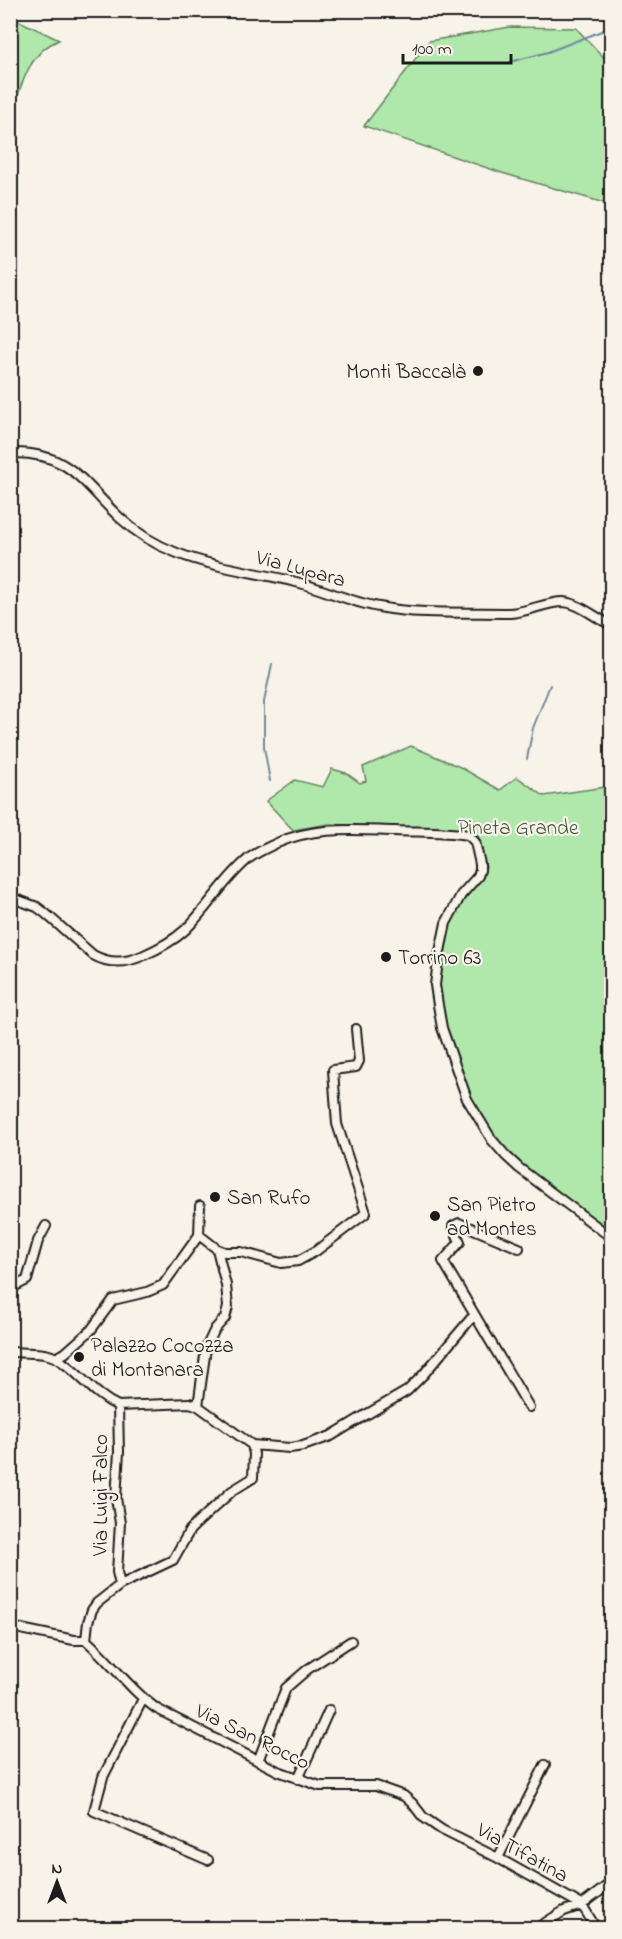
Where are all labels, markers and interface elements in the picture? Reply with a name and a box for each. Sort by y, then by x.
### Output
scale bar [403,27,511,65]
text: 100 m [412,37,452,63]
place label: Monti Baccalà [346,358,466,388]
marker: Monti Baccalà [471,364,485,378]
street label: Via Lupara [251,543,349,596]
park label: Pineta Grande [458,814,579,844]
place label: Torrino 63 [398,944,481,974]
marker: Torrino 63 [379,950,393,964]
place label: San Rufo [227,1184,310,1214]
marker: San Rufo [208,1190,222,1204]
place label: San Pietro ad Montes [447,1191,537,1245]
marker: San Pietro ad Montes [428,1209,442,1223]
place label: Palazzo Cocozza di Montanara [91,1332,234,1386]
marker: Palazzo Cocozza di Montanara [72,1350,86,1364]
street label: Via Luigi Falco [87,1434,119,1557]
street label: Via San Rocco [189,1697,314,1778]
street label: Via Tifatina [470,1816,573,1891]
north arrow [27,1852,87,1912]
text: N [52,1857,63,1881]

